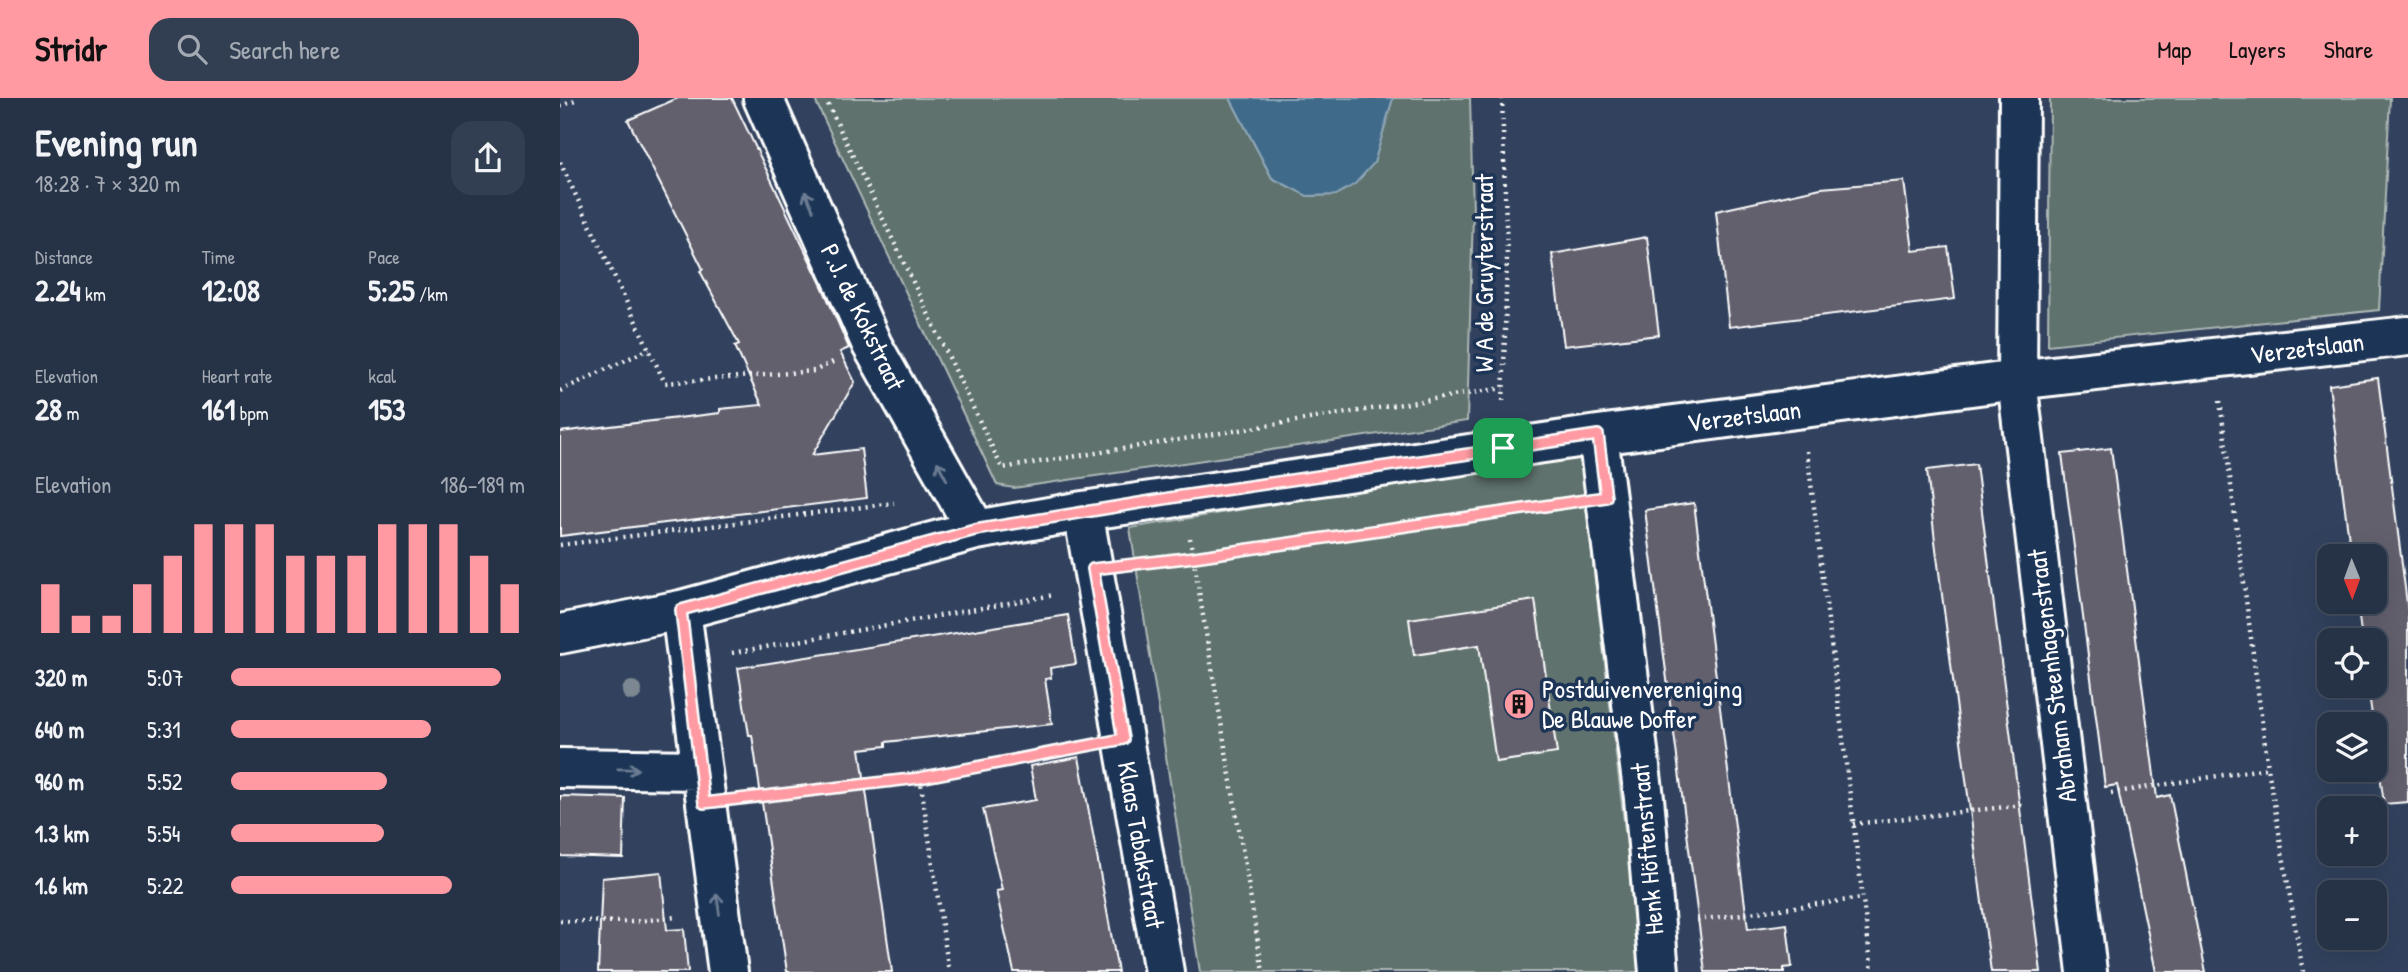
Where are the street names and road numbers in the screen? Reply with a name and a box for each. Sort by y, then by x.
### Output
street label: W A de Gruyterstraat [1466,173,1501,372]
street label: P.J. de Kokstraat [813,238,914,397]
street label: Verzetslaan [2248,323,2366,372]
street label: Verzetslaan [1685,391,1803,440]
street label: Abraham Steenhagenstraat [2018,546,2084,805]
street label: Klaas Tabakstraat [1110,759,1174,932]
street label: Henk Höftenstraat [1621,761,1671,936]

